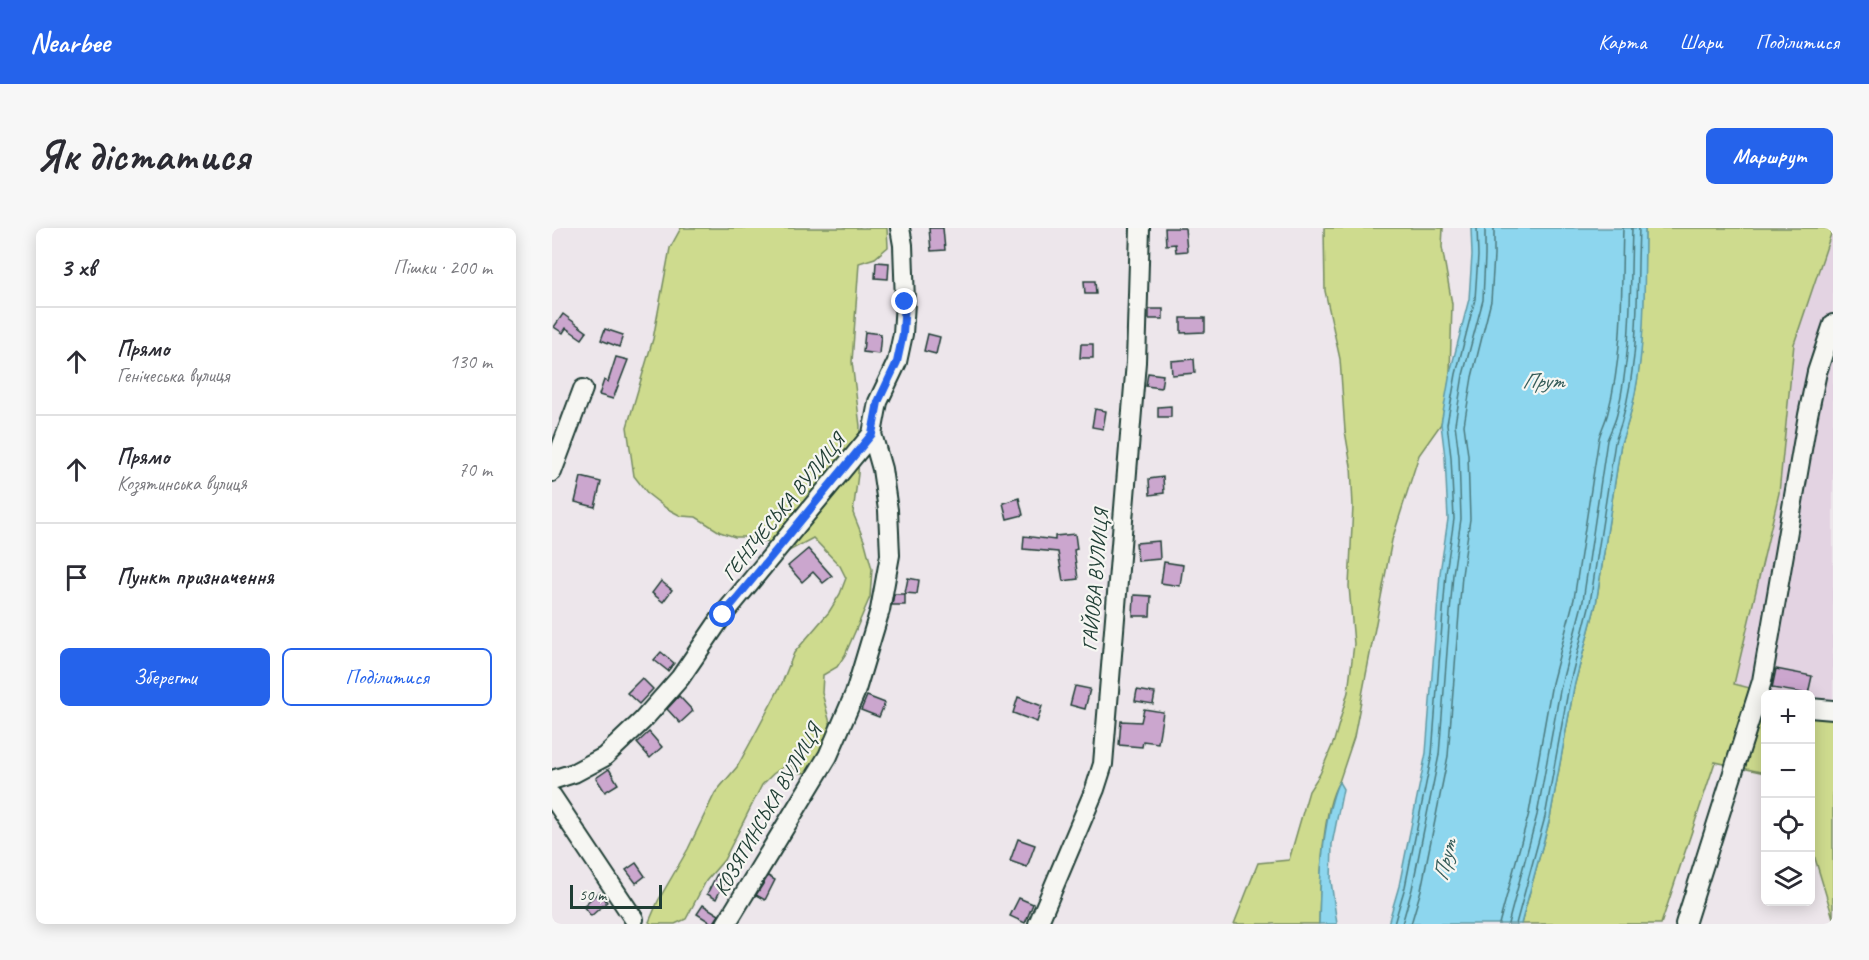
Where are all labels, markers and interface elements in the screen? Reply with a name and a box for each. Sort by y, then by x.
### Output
text: Nearbee [30,25,110,60]
text: Карта [1598,29,1646,55]
text: Шари [1679,29,1723,55]
text: Поділитися [1756,29,1839,55]
button: Маршрут [1706,128,1833,184]
text: Як дістатися [36,130,250,183]
text: 3 хв [60,251,95,284]
text: Пішки · 200 m [393,255,492,280]
route end [891,288,917,314]
text: Прямо [117,335,169,363]
icon: ahead [60,345,93,378]
text: 130 m [449,349,492,374]
text: Генічеська вулиця [117,363,229,388]
water label: Прут [1522,367,1566,395]
street label: ГЕНІЧЕСЬКА ВУЛИЦЯ [716,426,852,586]
text: Прямо [117,443,169,471]
icon: ahead [60,453,93,486]
text: 70 m [458,457,492,482]
text: Козятинська вулиця [117,471,247,496]
street label: ГАЙОВА ВУЛИЦЯ [1076,505,1114,652]
icon: arrive [60,561,93,594]
text: Пункт призначення [117,563,274,591]
route start [709,601,735,627]
button: Зберегти [60,648,270,706]
button: Поділитися [282,648,492,706]
map controls [1761,690,1815,906]
button: + [1761,690,1815,744]
street label: КОЗЯТИНСЬКА ВУЛИЦЯ [707,717,828,900]
button: − [1761,744,1815,798]
button: locate [1761,798,1815,852]
water label: Прут [1427,834,1464,884]
button: layers [1761,852,1815,906]
scale bar [570,882,662,910]
text: 50 m [579,885,606,905]

